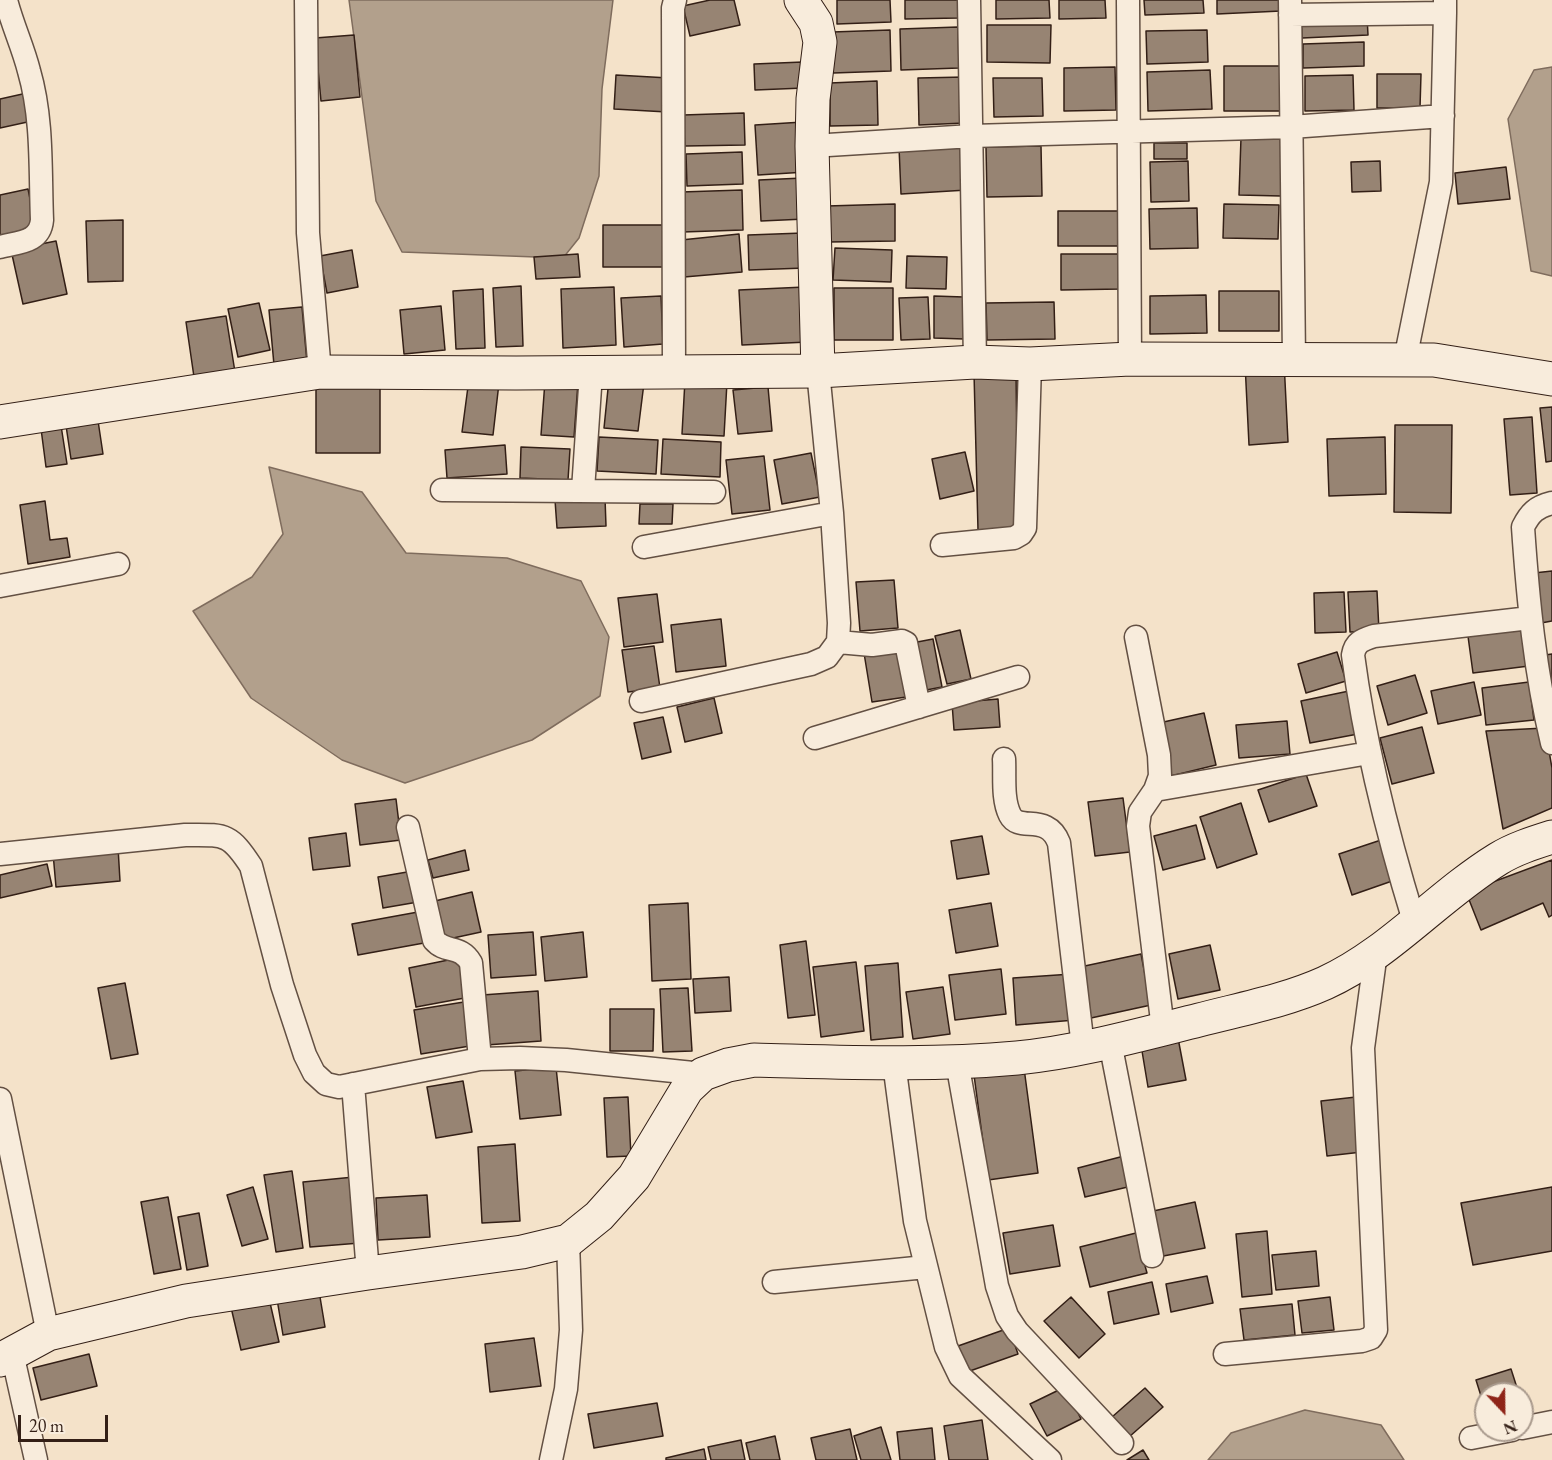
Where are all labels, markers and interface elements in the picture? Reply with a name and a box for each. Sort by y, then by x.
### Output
north arrow [1474,1382,1534,1442]
scale bar [21,1403,111,1441]
text: 20 m [29,1414,64,1437]
text: N [1500,1415,1520,1439]

